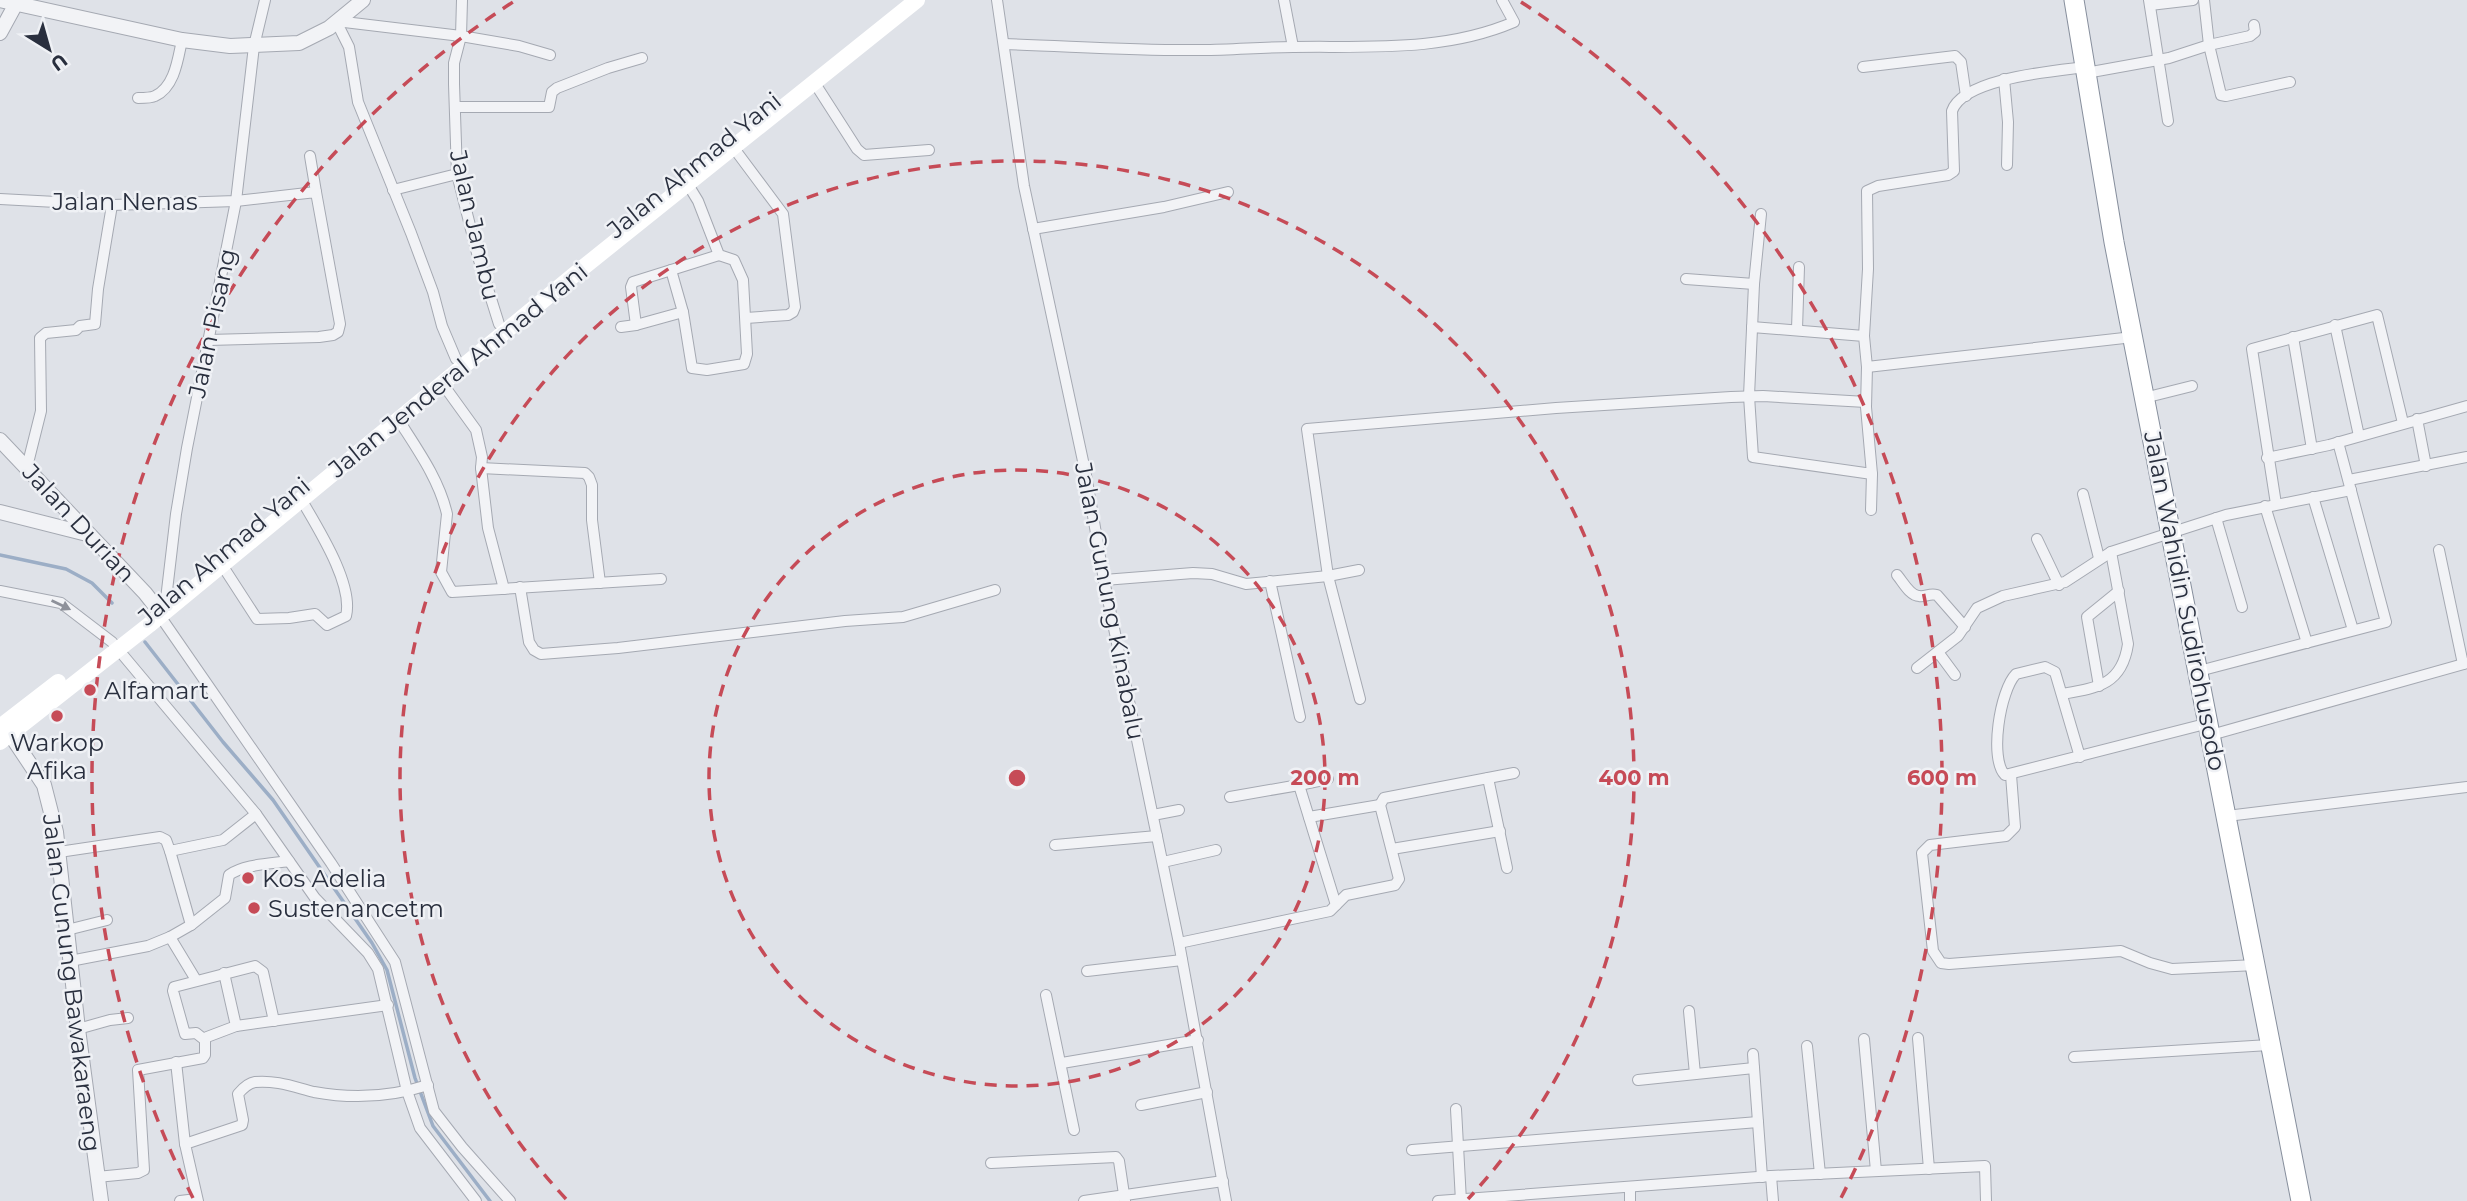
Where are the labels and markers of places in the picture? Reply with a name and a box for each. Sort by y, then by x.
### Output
place label: Alfamart [104,676,209,705]
marker: Alfamart [82,682,98,698]
marker: Warkop Afika [49,708,65,724]
place label: Warkop Afika [10,728,104,785]
centre of rings [1005,766,1029,790]
place label: Kos Adelia [262,864,386,893]
marker: Kos Adelia [240,870,256,886]
place label: Sustenancetm [268,894,444,923]
marker: Sustenancetm [246,900,262,916]

